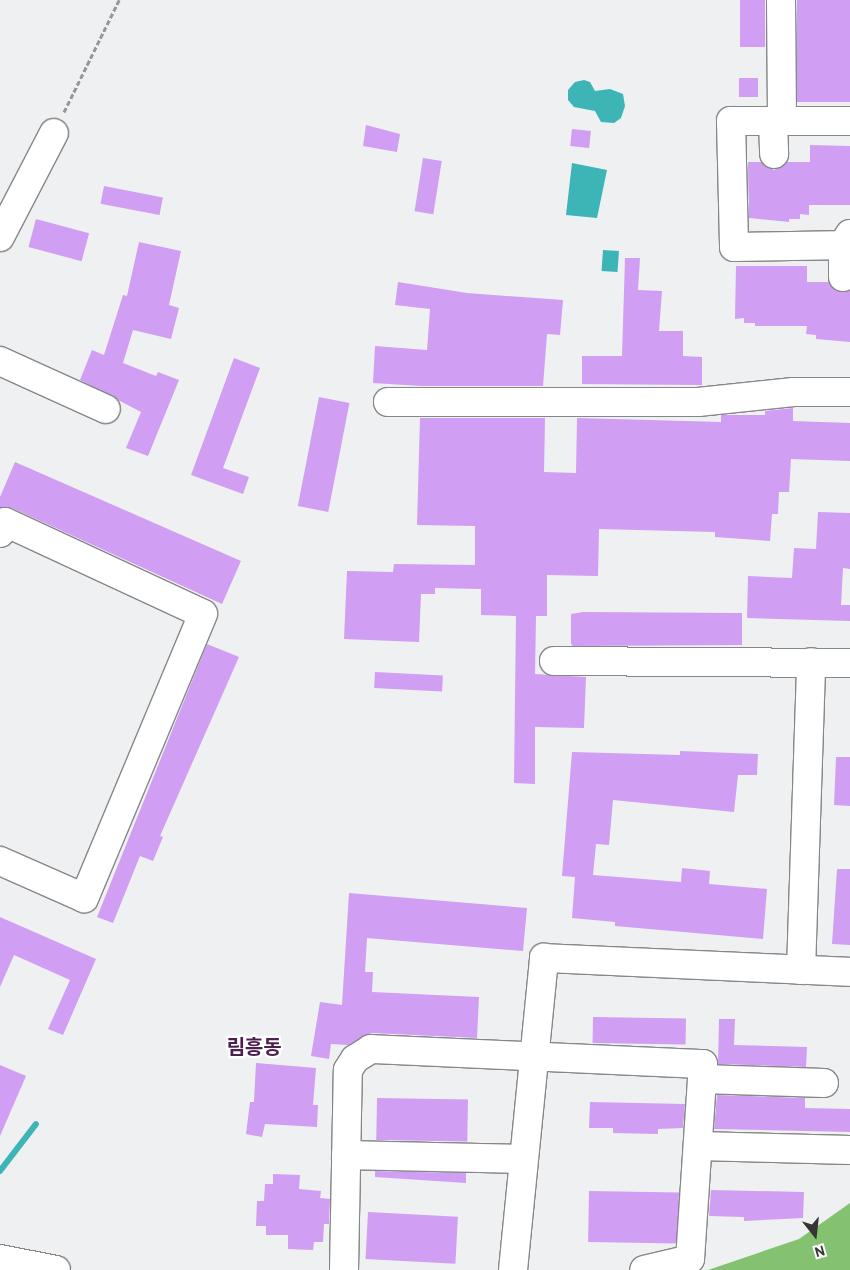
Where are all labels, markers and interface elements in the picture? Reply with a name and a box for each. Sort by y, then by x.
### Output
district label: 림흥동 [226,1037,282,1061]
north arrow [790,1210,840,1260]
text: N [812,1240,826,1259]

